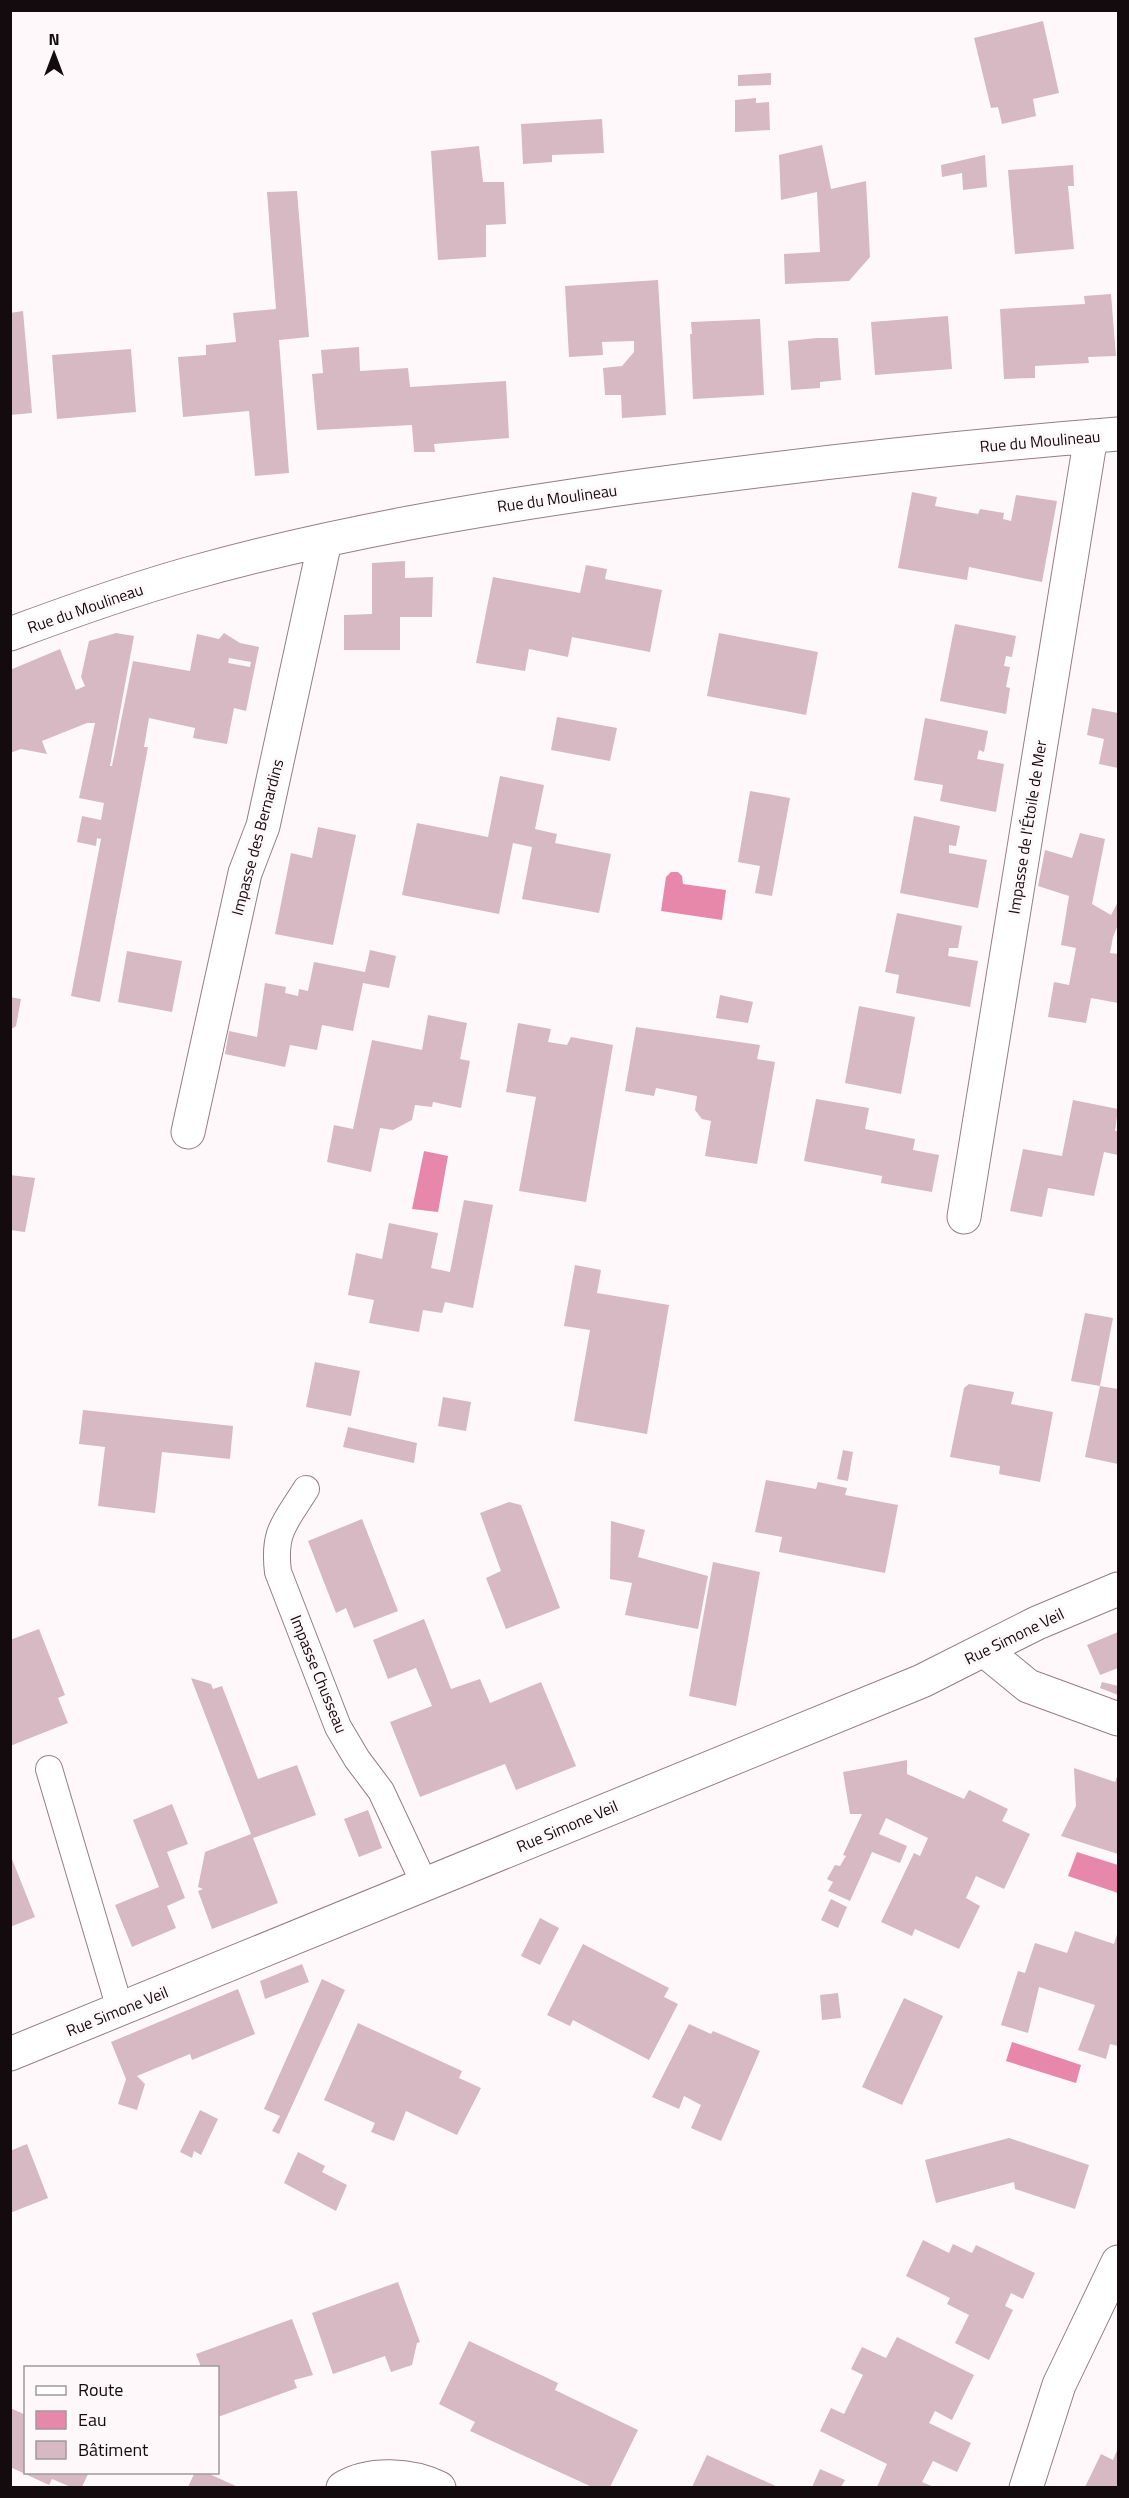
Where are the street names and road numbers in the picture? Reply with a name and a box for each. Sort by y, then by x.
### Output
street label: Rue du Moulineau [979,424,1101,458]
street label: Rue du Moulineau [495,478,619,518]
street label: Rue du Moulineau [24,577,146,639]
street label: Impasse de l'Étoile de Mer [1001,738,1053,916]
street label: Impasse des Bernardins [225,756,289,918]
street label: Rue Simone Veil [960,1602,1068,1670]
street label: Impasse Chusseau [284,1611,354,1737]
street label: Rue Simone Veil [513,1794,621,1858]
street label: Rue Simone Veil [62,1980,172,2042]

